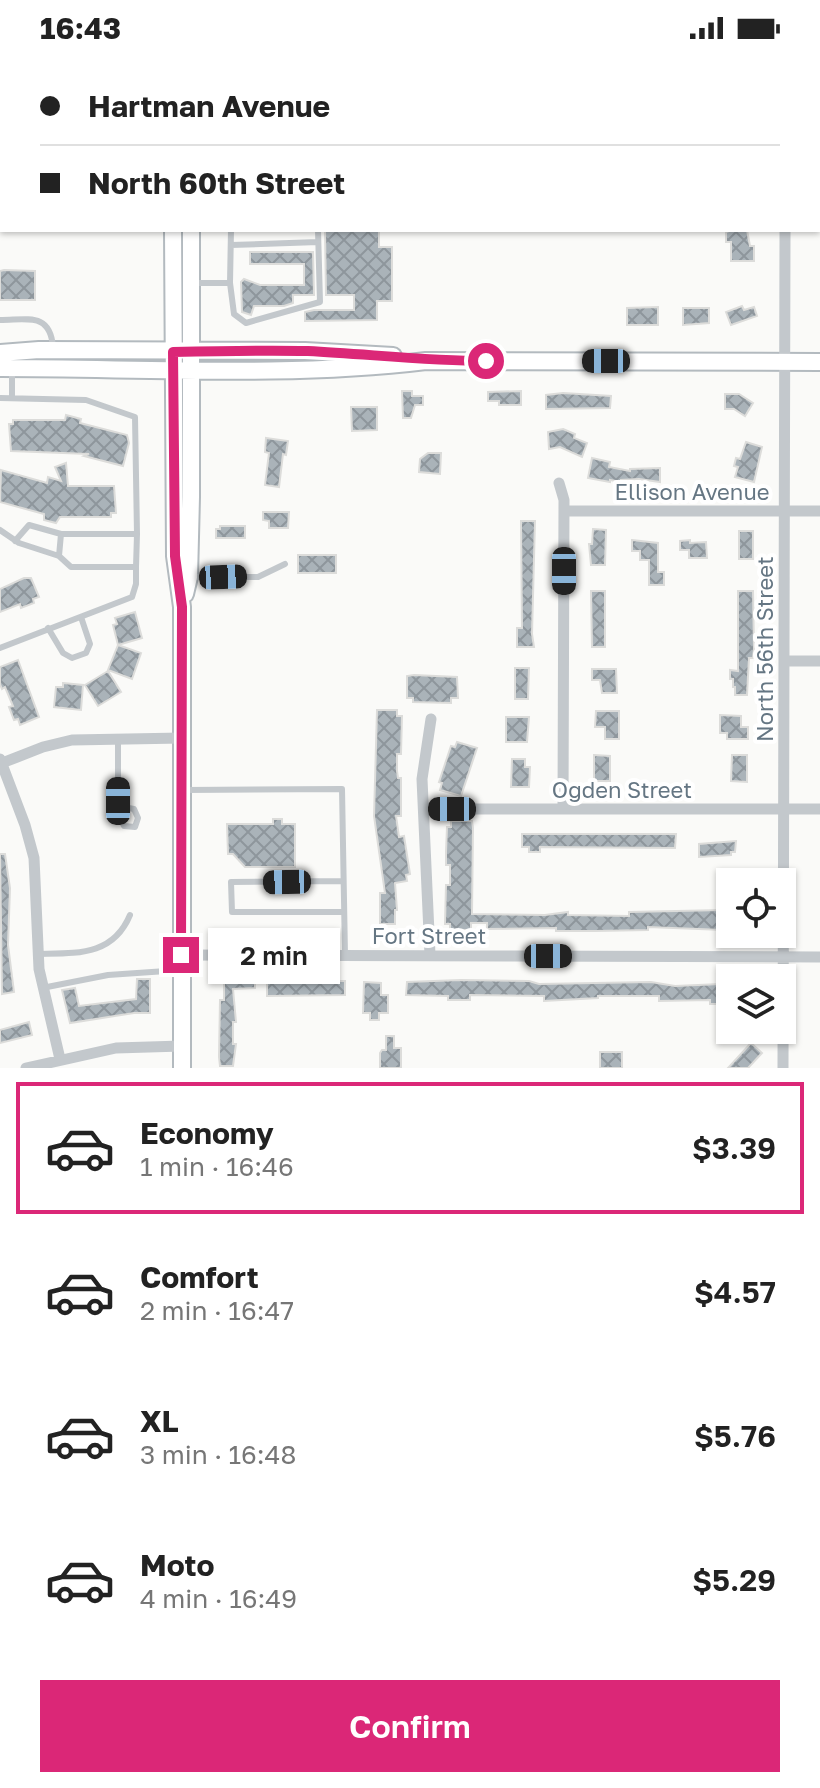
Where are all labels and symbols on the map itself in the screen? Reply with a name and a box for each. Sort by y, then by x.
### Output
route start [468,343,504,379]
car [582,349,630,373]
street label: Ellison Avenue [615,478,769,505]
car [552,547,576,595]
street label: North 56th Street [751,556,778,742]
car [199,564,247,590]
street label: Ogden Street [552,776,692,803]
car [106,777,130,825]
car [428,797,476,821]
car [263,870,311,894]
street label: Fort Street [372,922,486,949]
callout: 2 min [209,927,341,983]
route end [163,937,199,973]
car [524,944,572,968]

